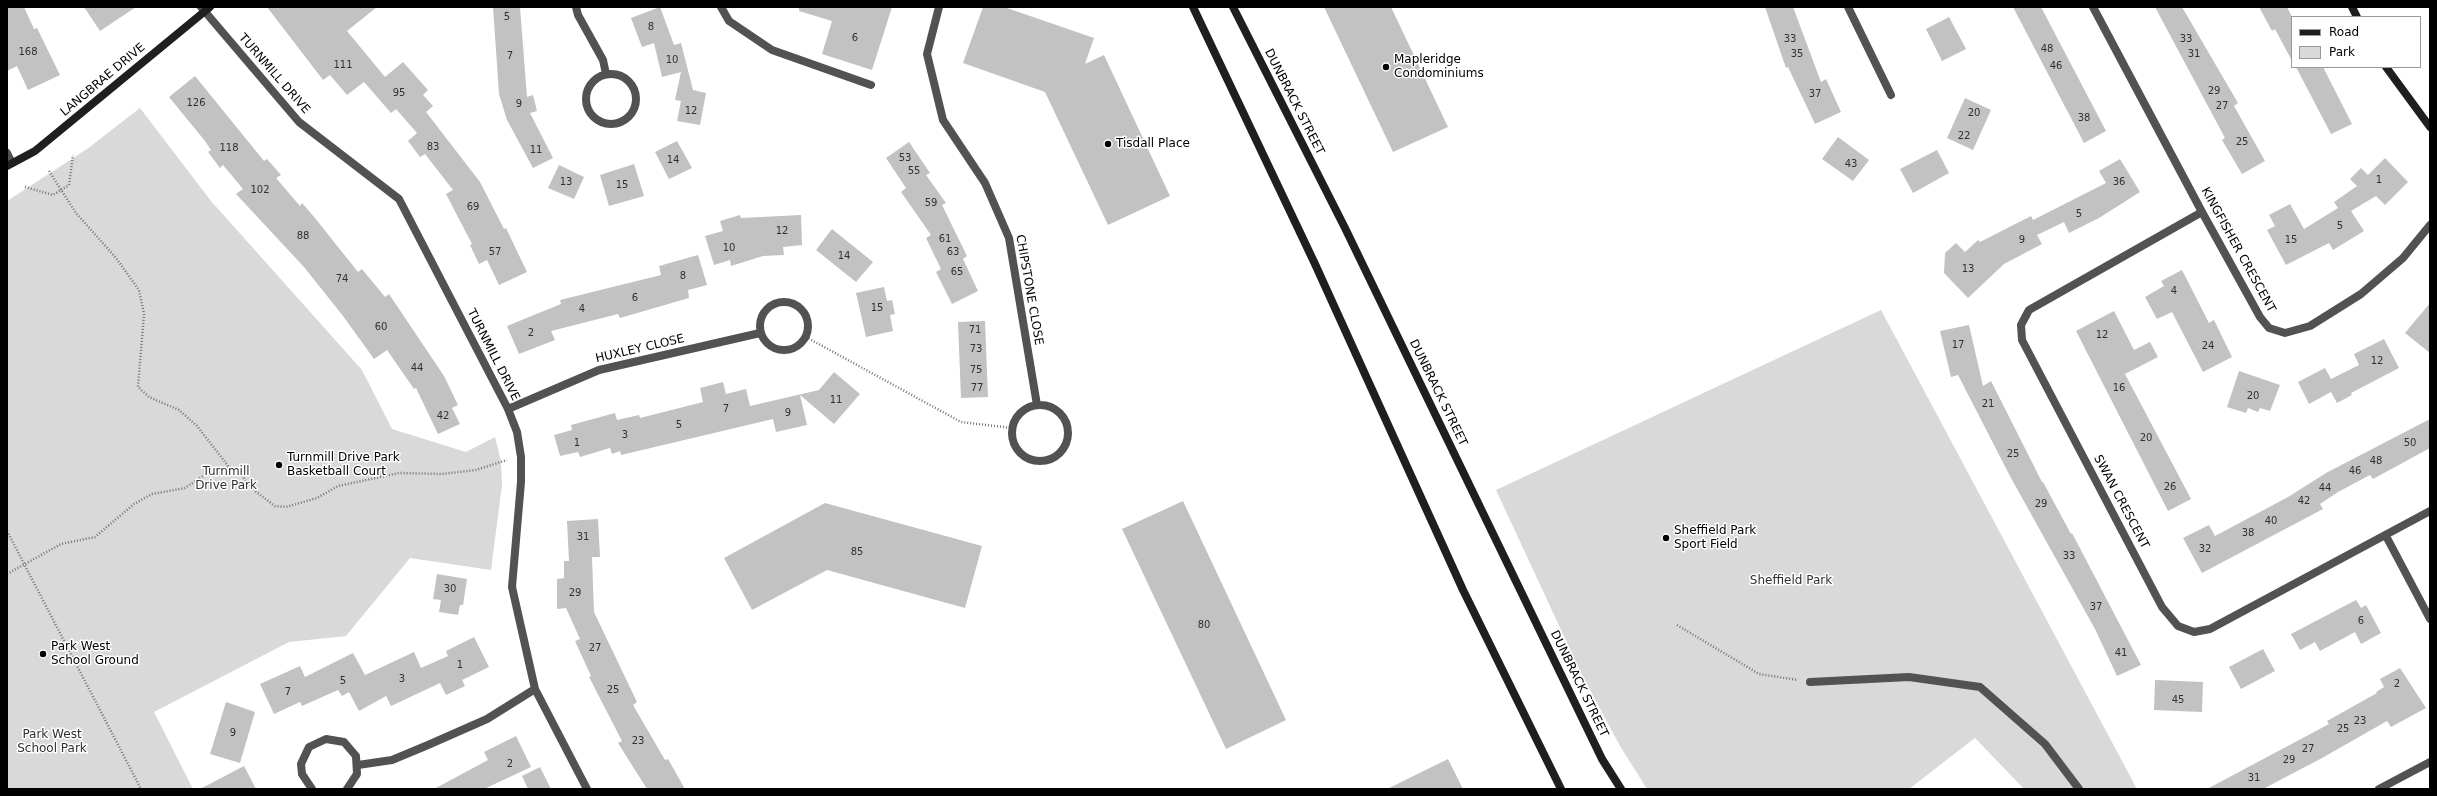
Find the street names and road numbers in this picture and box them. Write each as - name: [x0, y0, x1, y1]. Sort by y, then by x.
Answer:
- street label: TURNMILL DRIVE: [235, 31, 313, 117]
- street label: LANGBRAE DRIVE: [58, 40, 148, 120]
- street label: DUNBRACK STREET: [1261, 47, 1327, 157]
- street label: KINGFISHER CRESCENT: [2198, 185, 2278, 315]
- street label: CHIPSTONE CLOSE: [1012, 233, 1046, 347]
- street label: TURNMILL DRIVE: [464, 307, 522, 403]
- street label: HUXLEY CLOSE: [594, 332, 686, 366]
- street label: DUNBRACK STREET: [1406, 337, 1470, 449]
- street label: SWAN CRESCENT: [2090, 453, 2152, 551]
- street label: DUNBRACK STREET: [1547, 628, 1611, 740]

